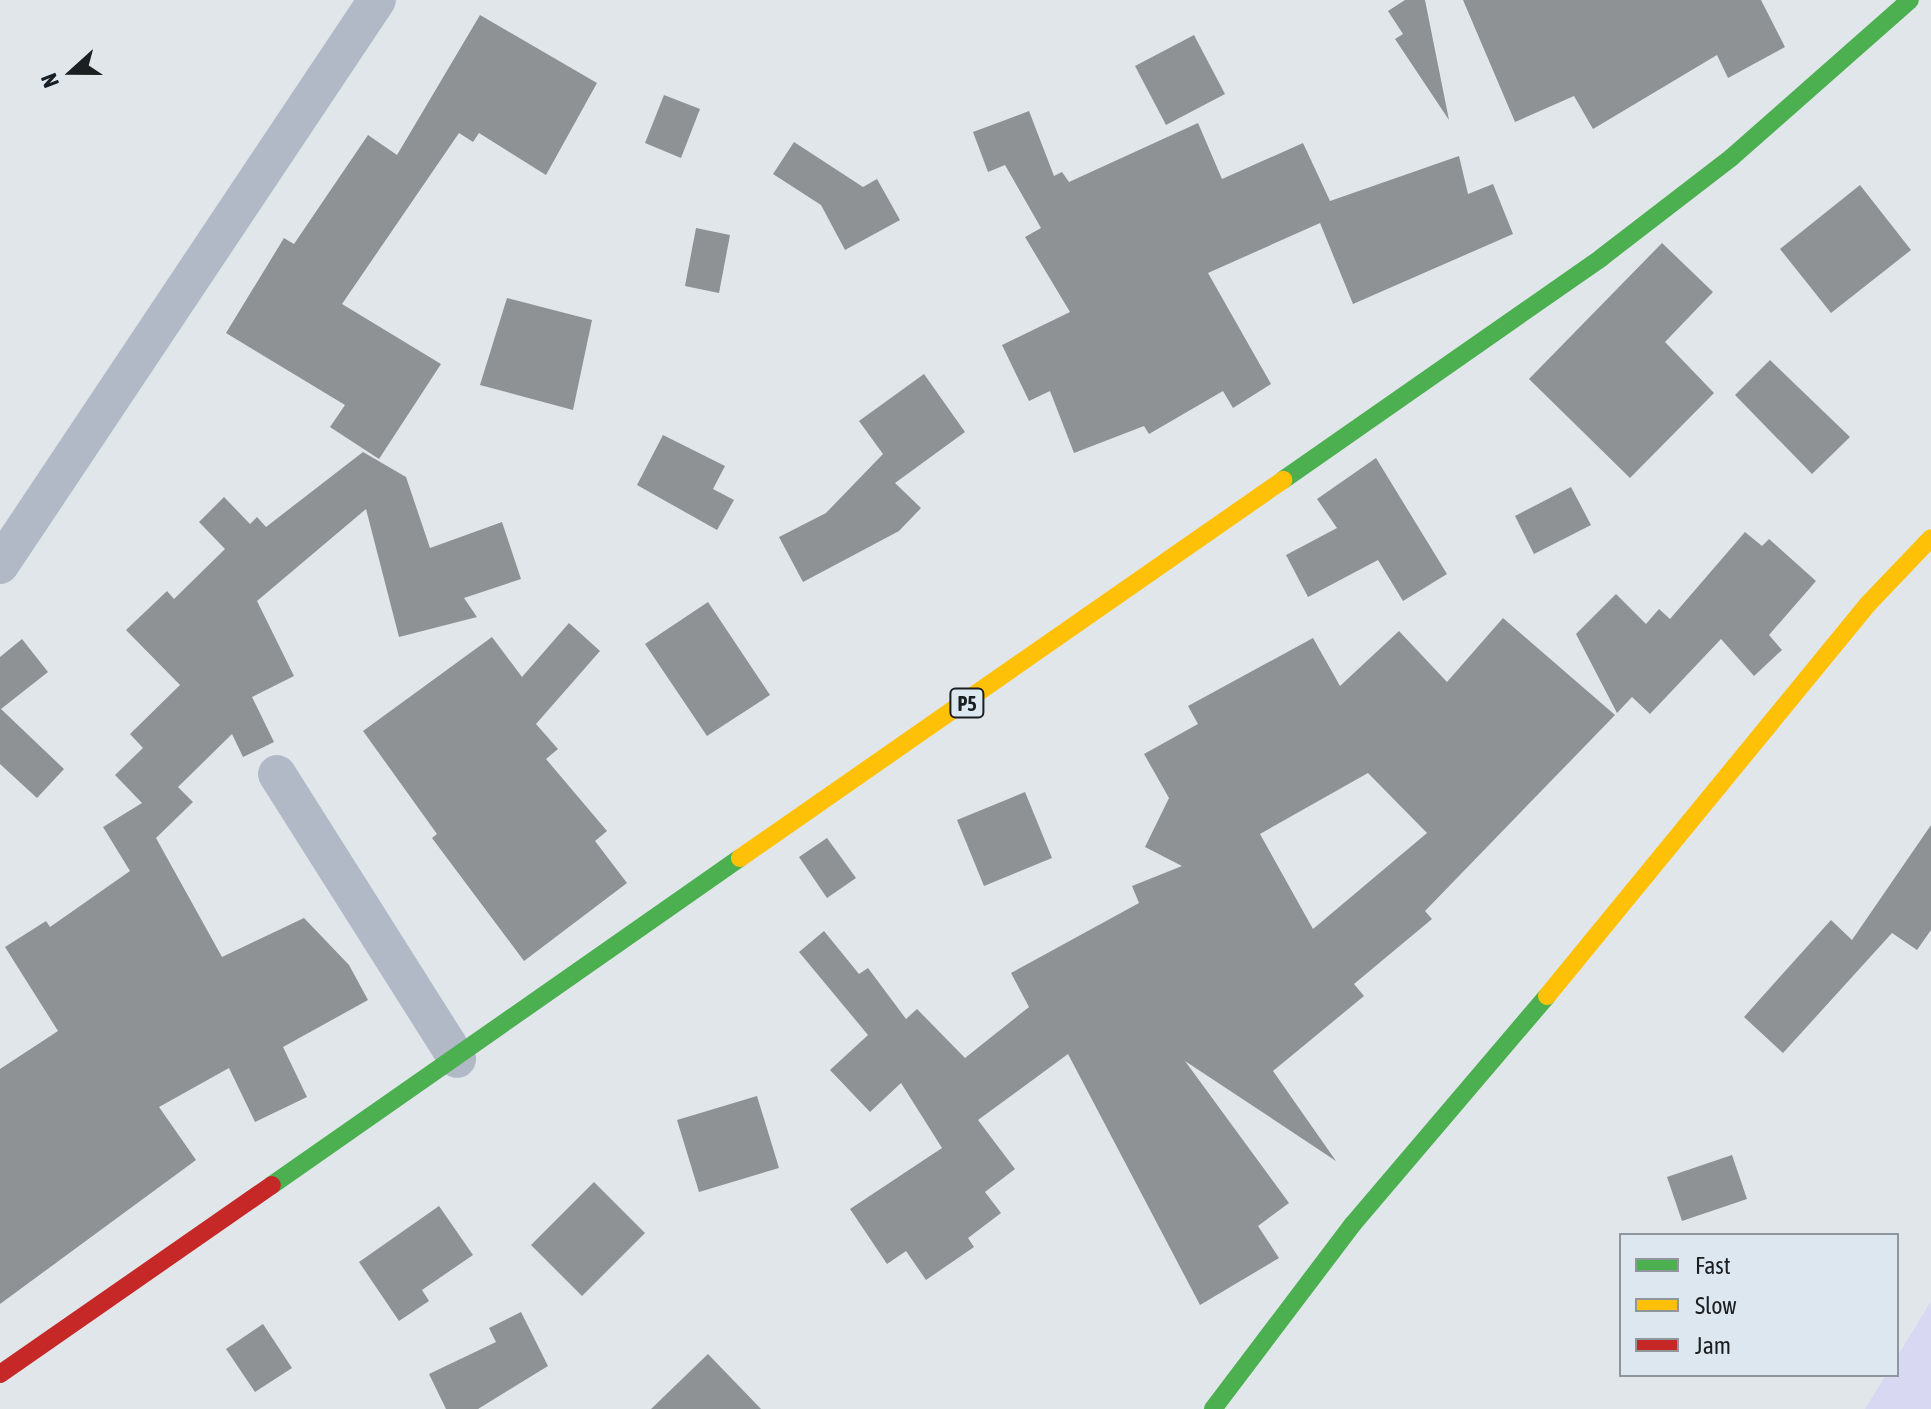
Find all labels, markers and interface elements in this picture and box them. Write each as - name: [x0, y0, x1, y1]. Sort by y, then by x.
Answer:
- north arrow: [32, 32, 112, 112]
- text: N: [35, 70, 64, 91]
- road number: P5: [949, 687, 985, 719]
- legend: [1619, 1233, 1899, 1377]
- text: Fast: [1695, 1252, 1731, 1279]
- text: Slow: [1695, 1292, 1737, 1319]
- text: Jam: [1695, 1332, 1731, 1359]

